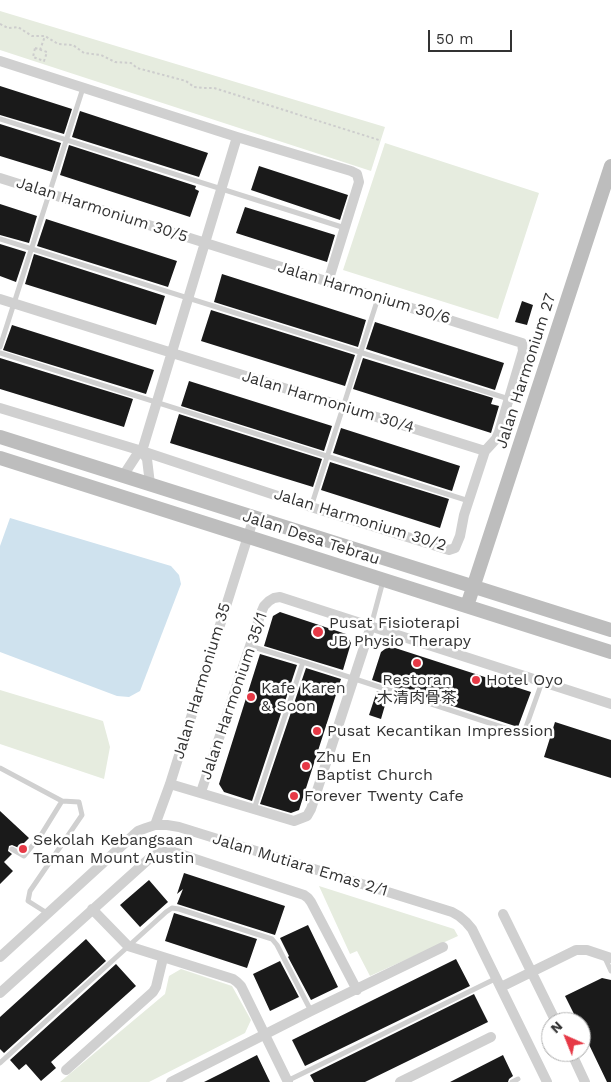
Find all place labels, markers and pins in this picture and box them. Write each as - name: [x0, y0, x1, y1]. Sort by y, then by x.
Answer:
- place label: Pusat Fisioterapi JB Physio Therapy: [329, 613, 471, 651]
- marker: Pusat Fisioterapi JB Physio Therapy: [311, 625, 325, 639]
- marker: Restoran 木清肉骨茶: [411, 657, 423, 669]
- place label: Restoran 木清肉骨茶: [377, 670, 457, 708]
- place label: Hotel Oyo: [486, 670, 563, 690]
- marker: Hotel Oyo: [470, 674, 482, 686]
- place label: Kafe Karen & Soon: [261, 678, 346, 716]
- marker: Kafe Karen & Soon: [245, 691, 257, 703]
- place label: Pusat Kecantikan Impression: [327, 721, 553, 741]
- marker: Pusat Kecantikan Impression: [311, 725, 323, 737]
- place label: Zhu En Baptist Church: [316, 747, 433, 785]
- marker: Zhu En Baptist Church: [300, 760, 312, 772]
- place label: Forever Twenty Cafe: [304, 786, 464, 806]
- marker: Forever Twenty Cafe: [288, 790, 300, 802]
- place label: Sekolah Kebangsaan Taman Mount Austin: [33, 830, 194, 868]
- marker: Sekolah Kebangsaan Taman Mount Austin: [17, 843, 29, 855]

